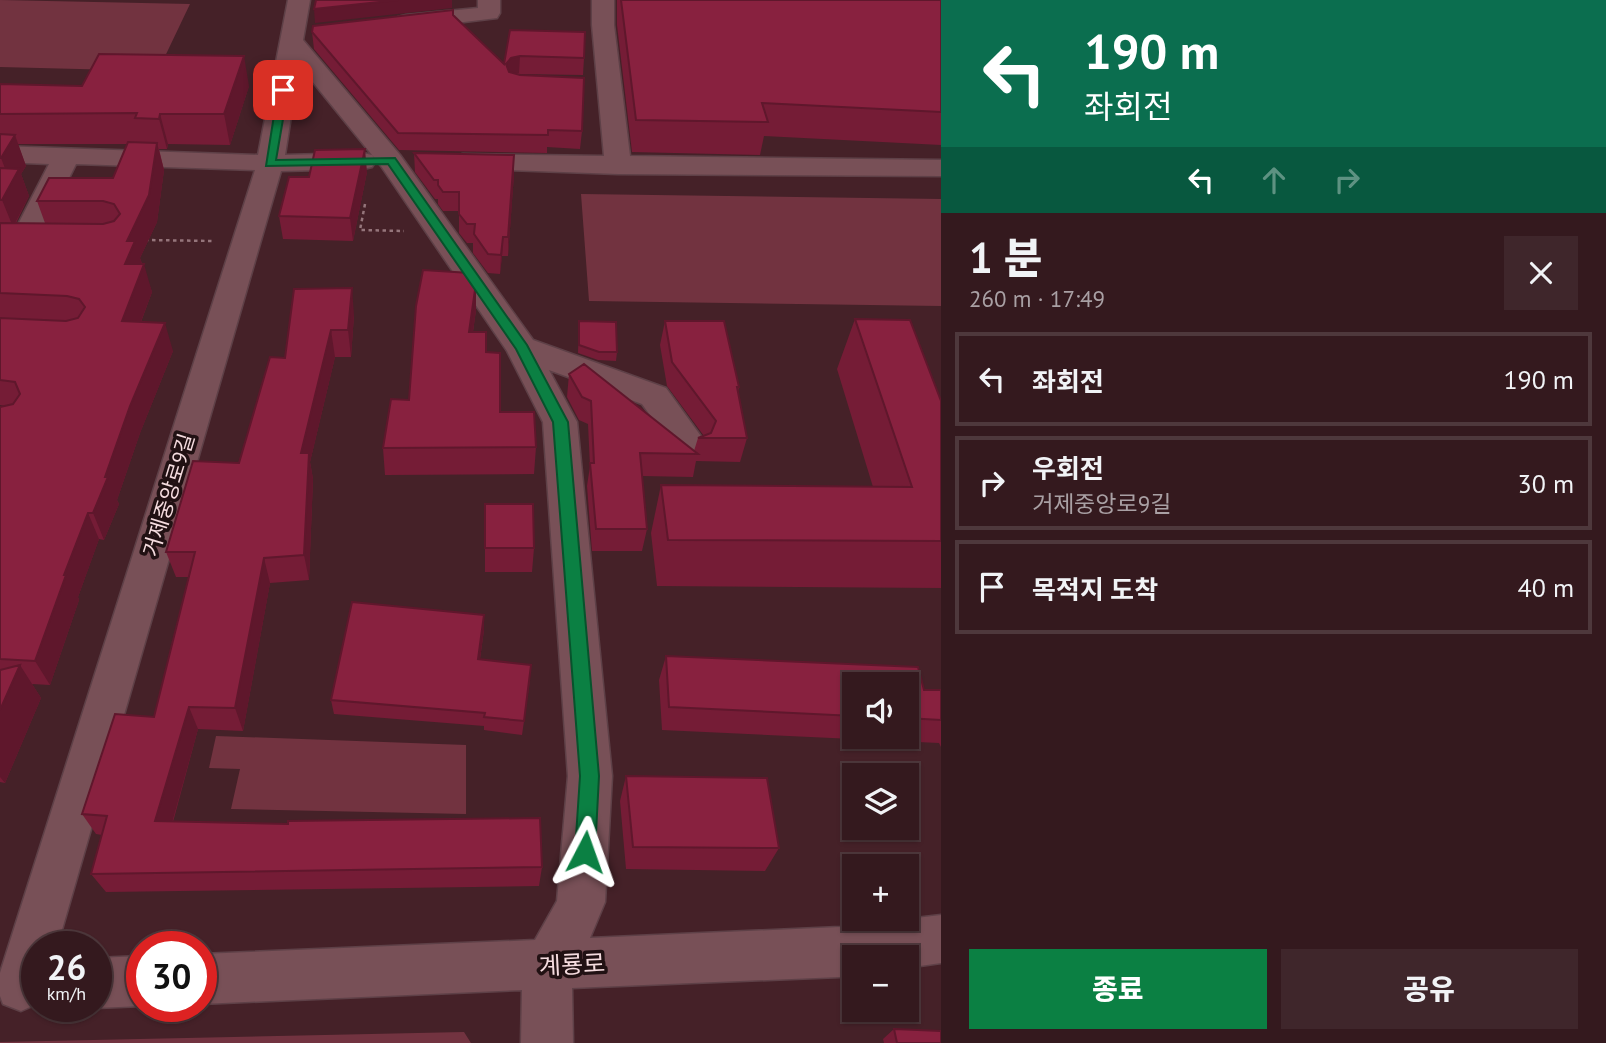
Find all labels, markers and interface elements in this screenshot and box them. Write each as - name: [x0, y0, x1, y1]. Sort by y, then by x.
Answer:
- text: 190 m: [1084, 19, 1219, 83]
- icon: left: [969, 28, 1060, 119]
- pin: [253, 60, 313, 120]
- icon: arrive: [264, 71, 302, 109]
- text: 좌회전: [1084, 85, 1172, 127]
- icon: left: [1182, 161, 1220, 199]
- icon: ahead: [1255, 161, 1293, 199]
- icon: right: [1328, 161, 1366, 199]
- text: 1 분: [969, 230, 1042, 285]
- button: close: [1504, 236, 1578, 310]
- text: 260 m · 17:49: [969, 284, 1105, 313]
- icon: left: [973, 360, 1011, 398]
- text: 190 m: [1503, 363, 1574, 396]
- text: 좌회전: [1032, 365, 1104, 398]
- street label: 거제중앙로9길: [137, 430, 200, 560]
- text: 우회전: [1032, 452, 1104, 485]
- icon: right: [973, 464, 1011, 502]
- text: 30 m: [1518, 467, 1574, 500]
- text: 거제중앙로9길: [1032, 489, 1172, 518]
- icon: arrive: [973, 568, 1011, 606]
- text: 40 m: [1518, 571, 1574, 604]
- text: 목적지 도착: [1032, 573, 1158, 606]
- map controls: [842, 672, 919, 1022]
- button: sound: [842, 672, 919, 749]
- button: layers: [842, 763, 919, 840]
- position arrow: [548, 815, 622, 889]
- button: +: [842, 854, 919, 931]
- speed limit sign: 30: [126, 931, 217, 1022]
- text: 26: [47, 944, 86, 990]
- button: −: [842, 945, 919, 1022]
- street label: 계룡로: [538, 947, 606, 982]
- button: 종료: [969, 949, 1267, 1029]
- button: 공유: [1281, 949, 1578, 1029]
- text: km/h: [47, 982, 86, 1005]

